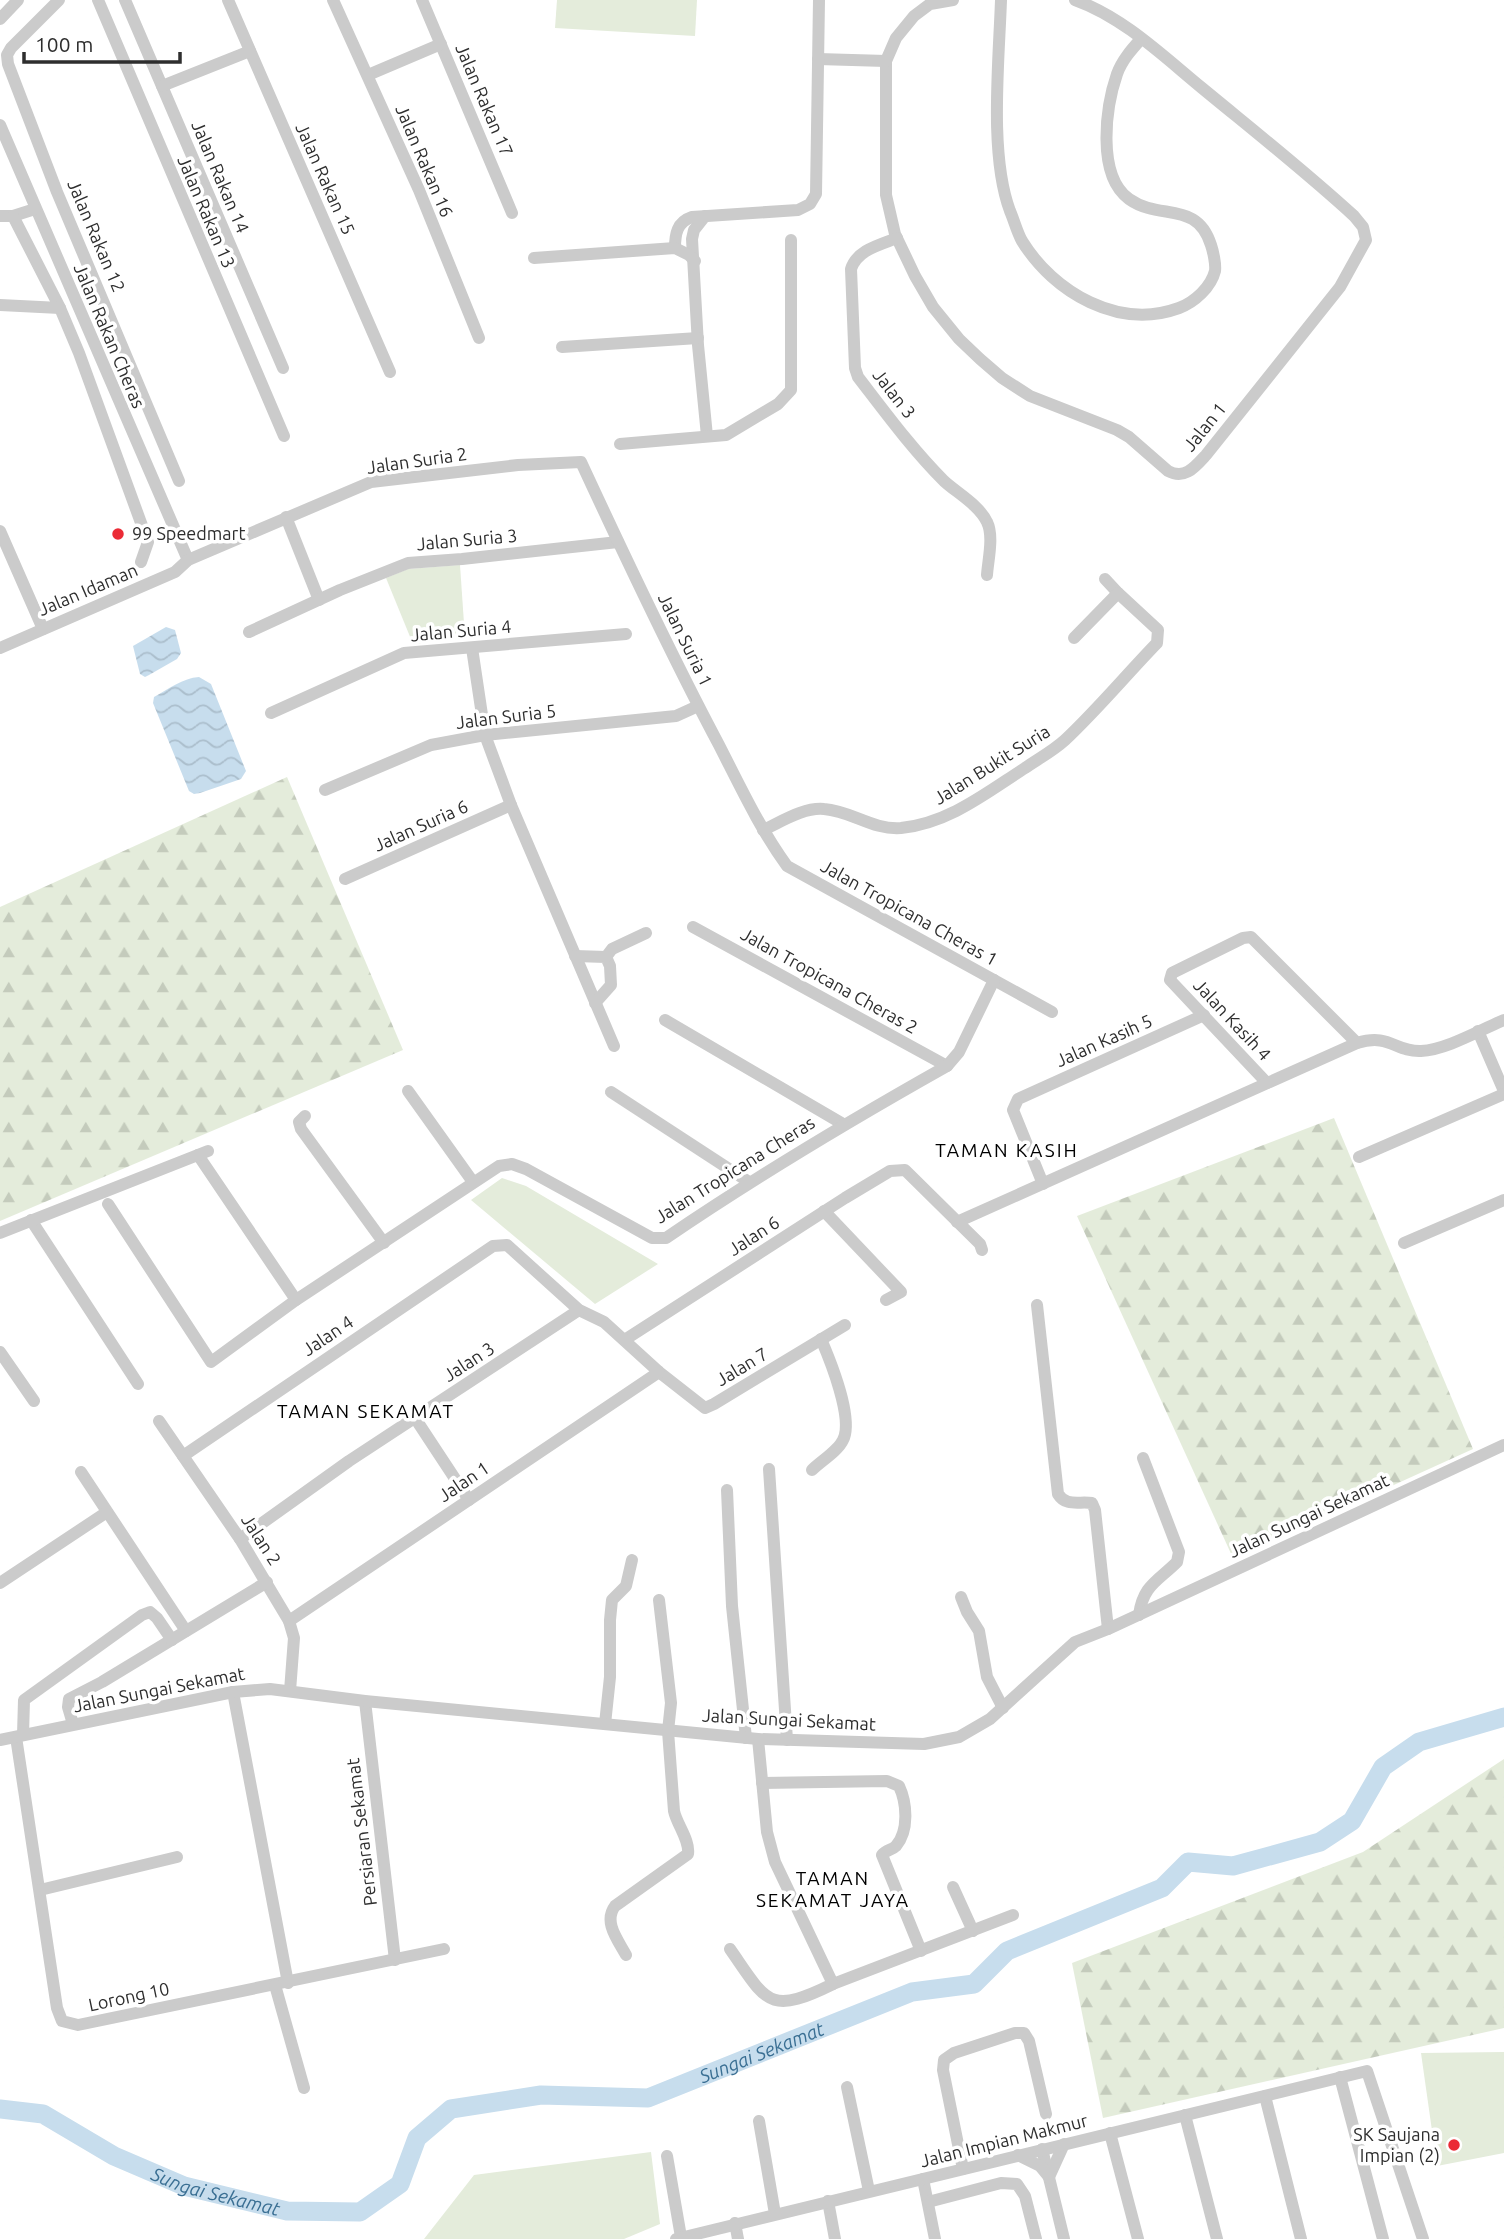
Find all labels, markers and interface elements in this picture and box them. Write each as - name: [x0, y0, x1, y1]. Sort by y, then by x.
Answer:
- scale bar: [24, 21, 180, 65]
- text: 100 m: [35, 32, 93, 56]
- street label: Jalan Rakan 17: [452, 40, 518, 159]
- street label: Jalan Rakan 16: [392, 101, 458, 220]
- street label: Jalan Rakan 14: [188, 117, 254, 236]
- street label: Jalan Rakan 15: [292, 120, 359, 237]
- street label: Jalan Rakan 13: [174, 152, 240, 271]
- street label: Jalan Rakan 12: [64, 176, 130, 295]
- street label: Jalan Rakan Cheras: [70, 260, 149, 411]
- street label: Jalan 3: [869, 365, 920, 422]
- street label: Jalan 1: [1179, 398, 1230, 455]
- street label: Jalan Suria 2: [365, 443, 468, 477]
- place label: 99 Speedmart: [132, 523, 245, 543]
- street label: Jalan Suria 3: [416, 525, 518, 553]
- marker: 99 Speedmart: [110, 526, 126, 542]
- street label: Jalan Idaman: [35, 559, 140, 619]
- street label: Jalan Suria 1: [655, 590, 717, 689]
- street label: Jalan Suria 4: [410, 616, 512, 644]
- street label: Jalan Suria 5: [455, 700, 557, 732]
- street label: Jalan Bukit Suria: [930, 720, 1053, 808]
- street label: Jalan Suria 6: [370, 795, 471, 855]
- street label: Jalan Tropicana Cheras 1: [818, 855, 1001, 969]
- street label: Jalan Tropicana Cheras 2: [738, 923, 921, 1037]
- street label: Jalan Kasih 4: [1190, 975, 1275, 1064]
- street label: Jalan Kasih 5: [1052, 1010, 1155, 1070]
- street label: Jalan Tropicana Cheras: [651, 1112, 818, 1227]
- district label: TAMAN KASIH: [935, 1139, 1079, 1161]
- street label: Jalan 6: [724, 1211, 783, 1259]
- street label: Jalan 4: [298, 1311, 357, 1359]
- street label: Jalan 3: [439, 1337, 498, 1385]
- street label: Jalan 7: [712, 1343, 771, 1389]
- district label: TAMAN SEKAMAT: [277, 1400, 455, 1422]
- street label: Jalan 1: [434, 1457, 493, 1505]
- street label: Jalan Sungai Sekamat: [1225, 1469, 1392, 1561]
- street label: Jalan 2: [238, 1510, 286, 1569]
- street label: Jalan Sungai Sekamat: [71, 1663, 246, 1715]
- street label: Jalan Sungai Sekamat: [702, 1704, 877, 1734]
- street label: Persiaran Sekamat: [342, 1757, 380, 1907]
- district label: TAMAN SEKAMAT JAYA: [756, 1867, 910, 1911]
- street label: Lorong 10: [87, 1978, 171, 2014]
- water label: Sungai Sekamat: [695, 2017, 828, 2088]
- street label: Jalan Impian Makmur: [918, 2109, 1090, 2171]
- place label: SK Saujana Impian (2): [1353, 2124, 1440, 2166]
- marker: SK Saujana Impian (2): [1446, 2137, 1462, 2153]
- water label: Sungai Sekamat: [147, 2162, 283, 2220]

